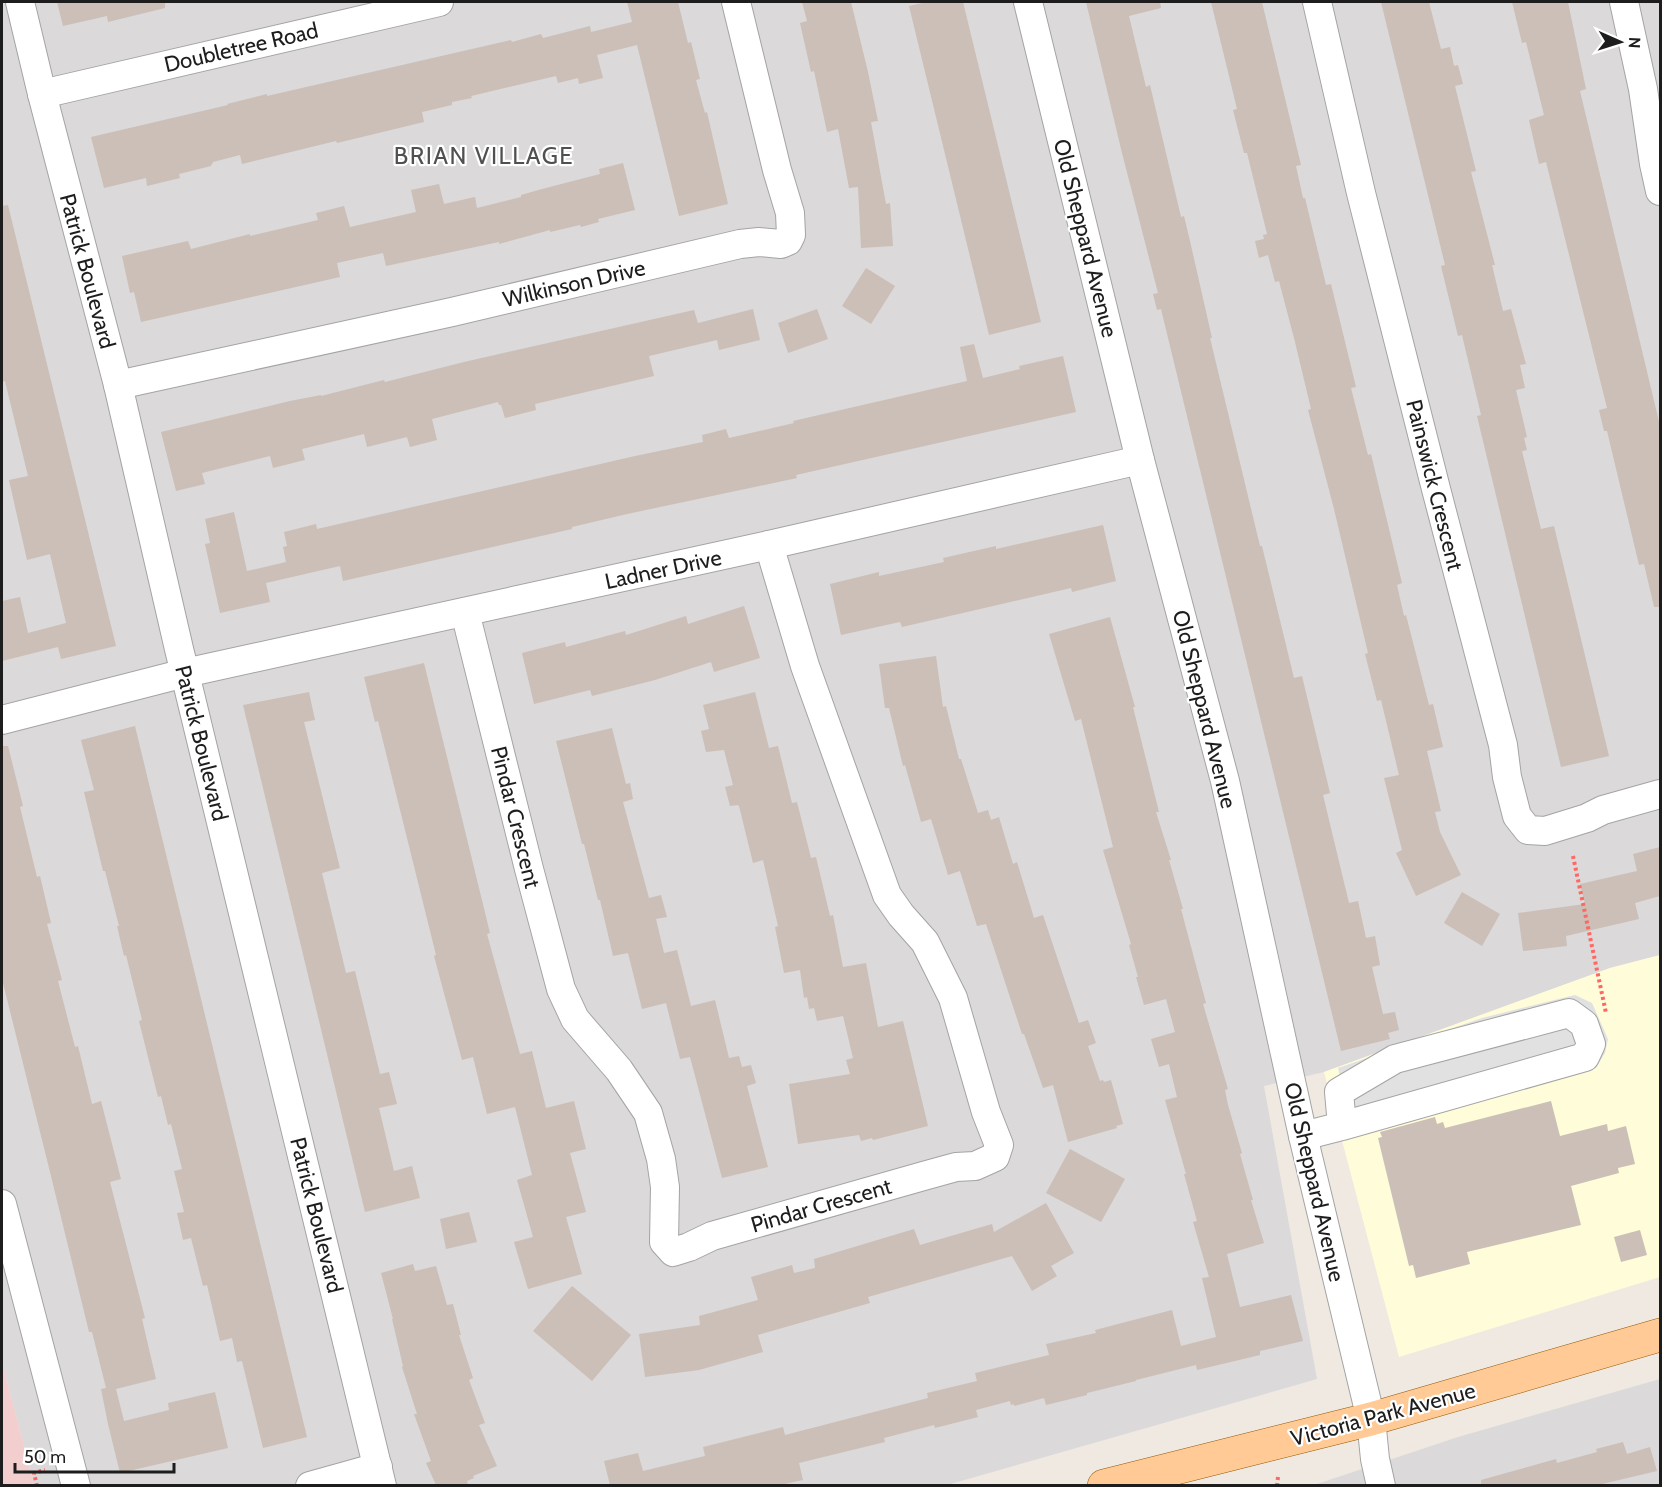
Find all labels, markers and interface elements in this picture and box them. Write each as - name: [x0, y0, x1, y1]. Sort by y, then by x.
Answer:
- north arrow: [1590, 12, 1650, 72]
- street label: Doubletree Road: [161, 17, 321, 78]
- text: N: [1625, 37, 1644, 49]
- street label: Old Sheppard Avenue: [1048, 136, 1123, 340]
- district label: BRIAN VILLAGE: [394, 141, 574, 170]
- street label: Patrick Boulevard: [54, 191, 121, 352]
- street label: Wilkinson Drive: [500, 254, 648, 313]
- street label: Painswick Crescent: [1400, 397, 1469, 574]
- street label: Ladner Drive: [602, 544, 724, 595]
- street label: Old Sheppard Avenue: [1167, 607, 1242, 811]
- street label: Patrick Boulevard: [169, 662, 234, 824]
- street label: Pindar Crescent: [485, 743, 546, 891]
- street label: Old Sheppard Avenue: [1278, 1080, 1351, 1284]
- street label: Patrick Boulevard: [284, 1134, 349, 1296]
- street label: Pindar Crescent: [748, 1172, 895, 1238]
- street label: Victoria Park Avenue: [1288, 1377, 1478, 1452]
- scale bar: [15, 1436, 174, 1474]
- text: 50 m: [24, 1446, 66, 1468]

